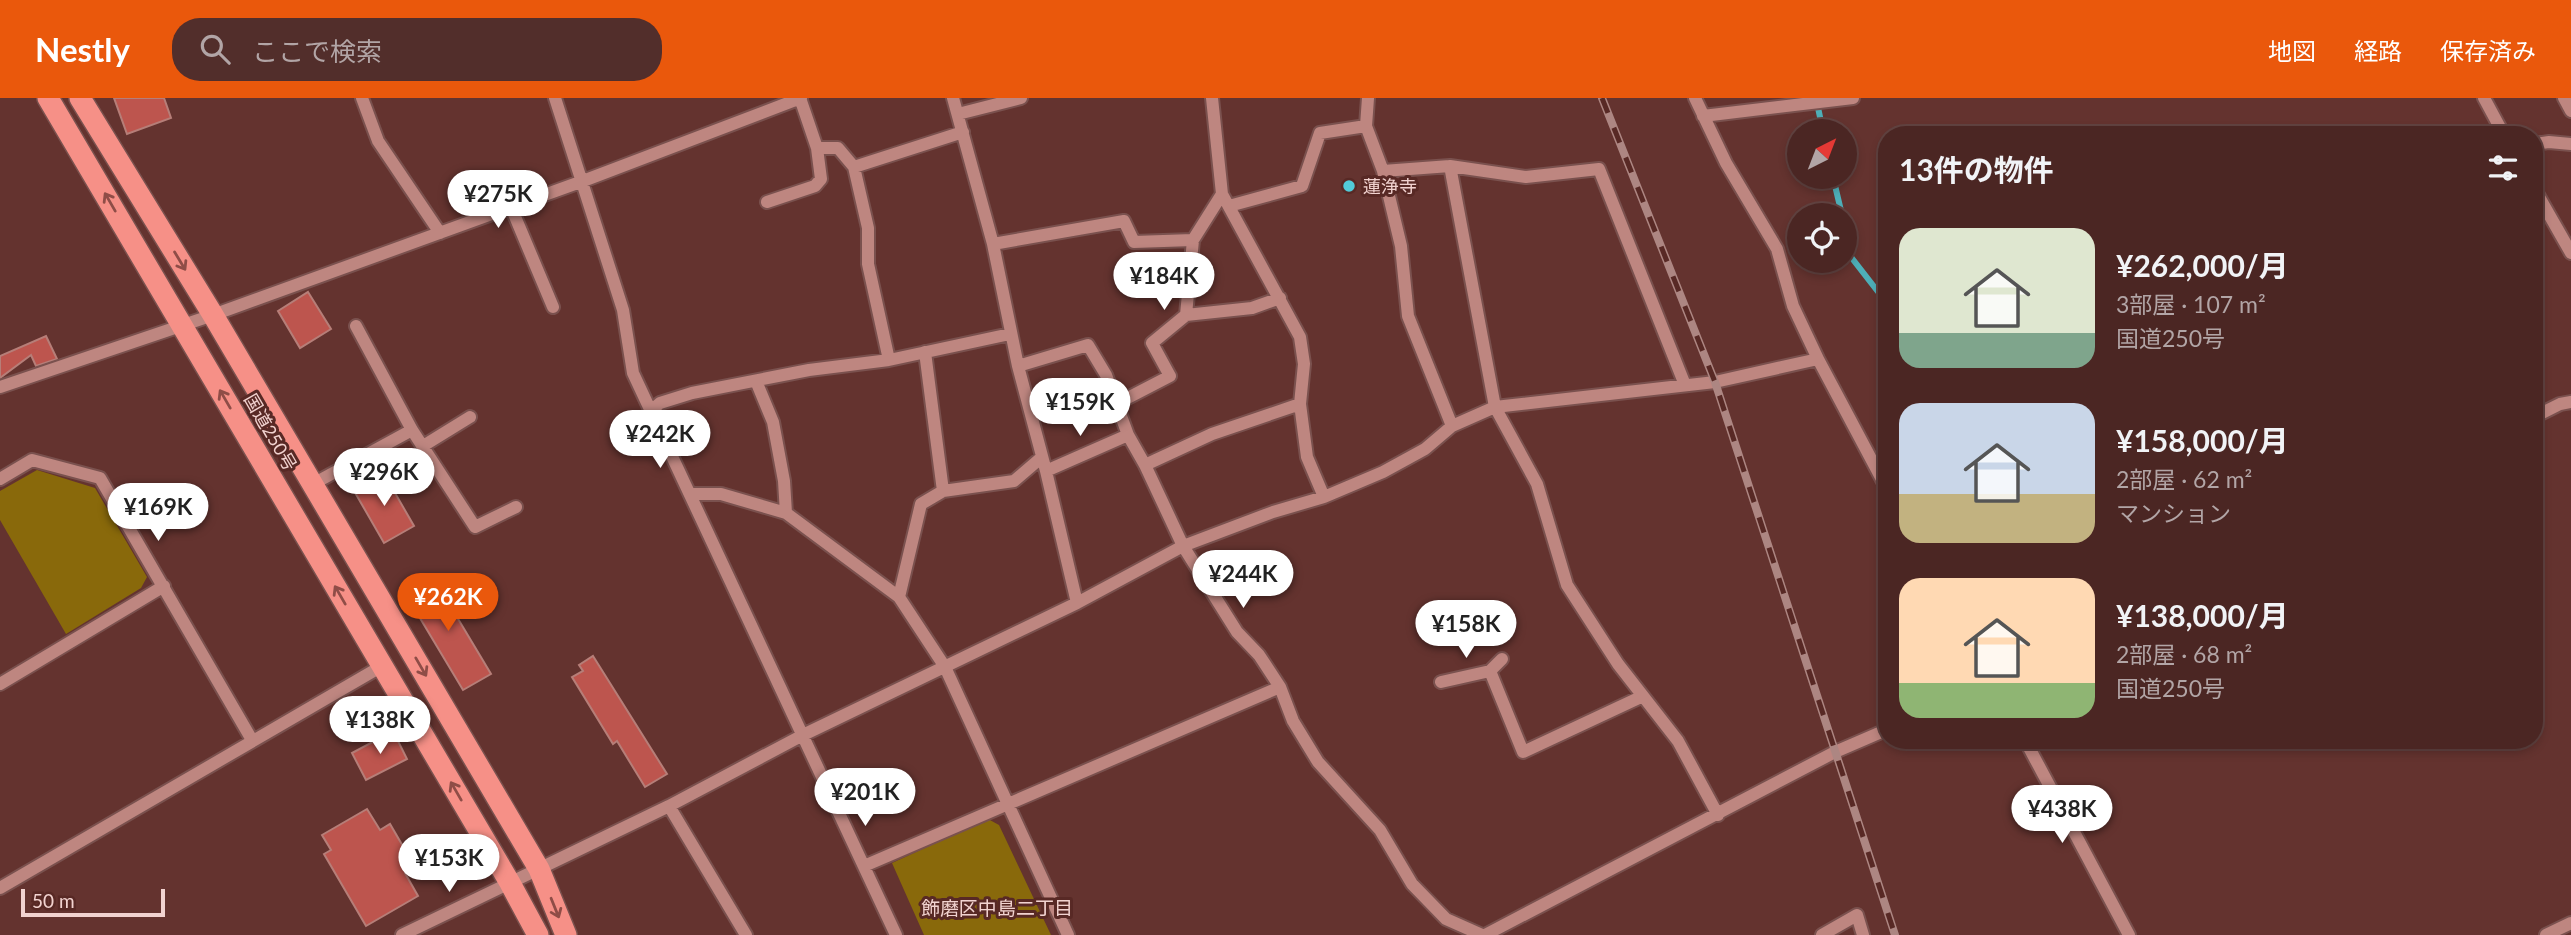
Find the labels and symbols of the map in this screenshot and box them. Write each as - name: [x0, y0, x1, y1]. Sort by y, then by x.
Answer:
- north arrow: [1787, 119, 1857, 189]
- pin: ¥275K: [449, 170, 547, 230]
- place label: 蓮浄寺: [1363, 175, 1417, 197]
- marker: 蓮浄寺: [1341, 178, 1357, 194]
- one-way arrow: [102, 193, 116, 213]
- one-way arrow: [173, 250, 187, 270]
- pin: ¥184K: [1115, 252, 1213, 312]
- pin: ¥159K: [1031, 378, 1129, 438]
- one-way arrow: [218, 389, 232, 409]
- street label: 国道250号: [240, 390, 302, 474]
- pin: ¥242K: [611, 410, 709, 470]
- pin: ¥296K: [335, 448, 433, 508]
- pin: ¥169K: [109, 484, 207, 543]
- pin: ¥244K: [1194, 550, 1292, 610]
- pin: ¥262K: [399, 574, 497, 633]
- one-way arrow: [333, 585, 347, 605]
- pin: ¥158K: [1417, 601, 1515, 660]
- one-way arrow: [415, 656, 428, 677]
- pin: ¥138K: [331, 696, 429, 756]
- pin: ¥201K: [816, 768, 914, 828]
- one-way arrow: [448, 781, 462, 801]
- pin: ¥438K: [2013, 786, 2111, 845]
- pin: ¥153K: [400, 834, 498, 894]
- scale bar: [21, 886, 164, 918]
- district label: 飾磨区中島二丁目: [921, 896, 1073, 919]
- one-way arrow: [549, 897, 562, 919]

